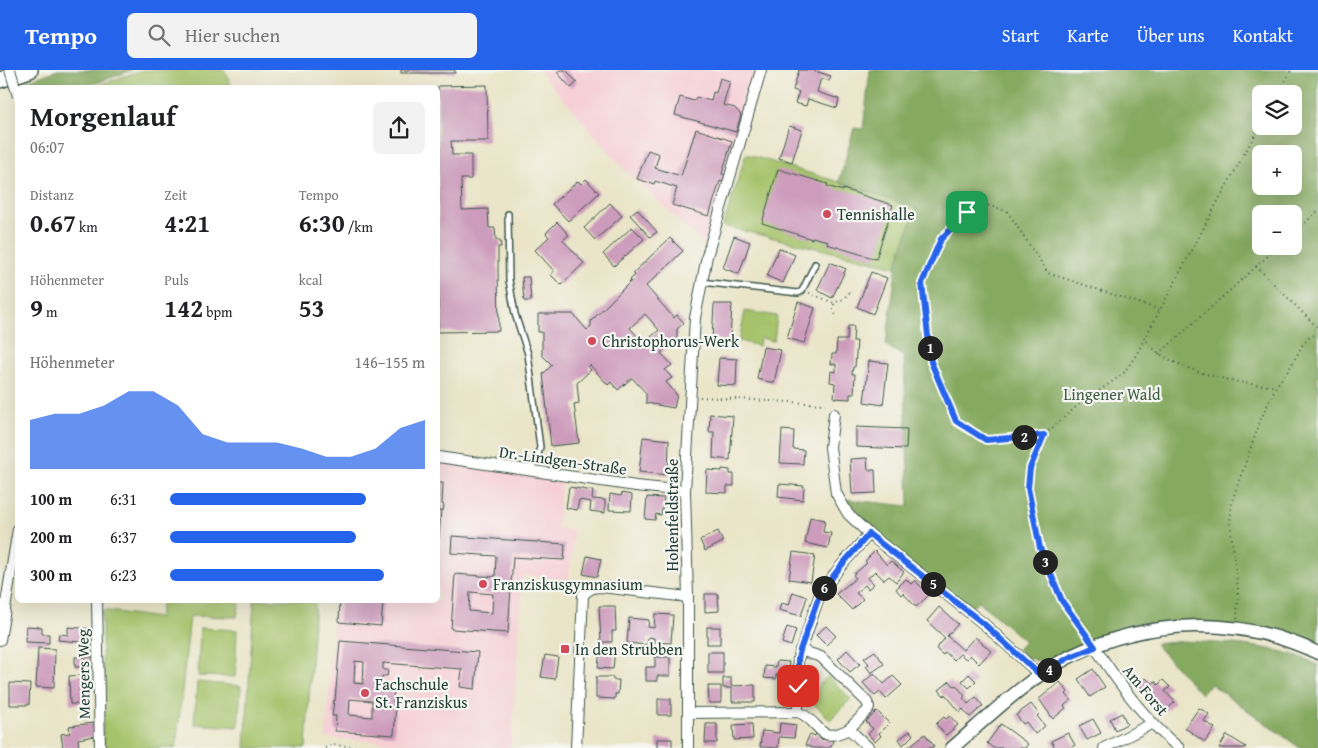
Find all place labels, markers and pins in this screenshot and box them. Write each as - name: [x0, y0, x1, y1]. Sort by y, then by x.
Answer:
- pin: [946, 191, 988, 233]
- place label: Tennishalle: [837, 202, 915, 226]
- marker: Tennishalle: [821, 208, 833, 220]
- place label: Christophorus-Werk: [602, 329, 740, 353]
- marker: Christophorus-Werk: [586, 335, 598, 347]
- pin: 1: [918, 336, 942, 360]
- pin: 2: [1012, 424, 1036, 450]
- pin: 3: [1032, 550, 1058, 574]
- place label: Franziskusgymnasium: [493, 572, 643, 596]
- pin: 5: [920, 572, 946, 596]
- pin: 6: [812, 576, 836, 600]
- marker: Franziskusgymnasium: [477, 578, 489, 590]
- place label: In den Strubben: [575, 637, 683, 661]
- marker: In den Strubben: [559, 643, 571, 655]
- pin: 4: [1036, 658, 1062, 682]
- pin: [777, 665, 819, 707]
- place label: Fachschule St. Franziskus: [375, 672, 468, 714]
- marker: Fachschule St. Franziskus: [359, 687, 371, 699]

